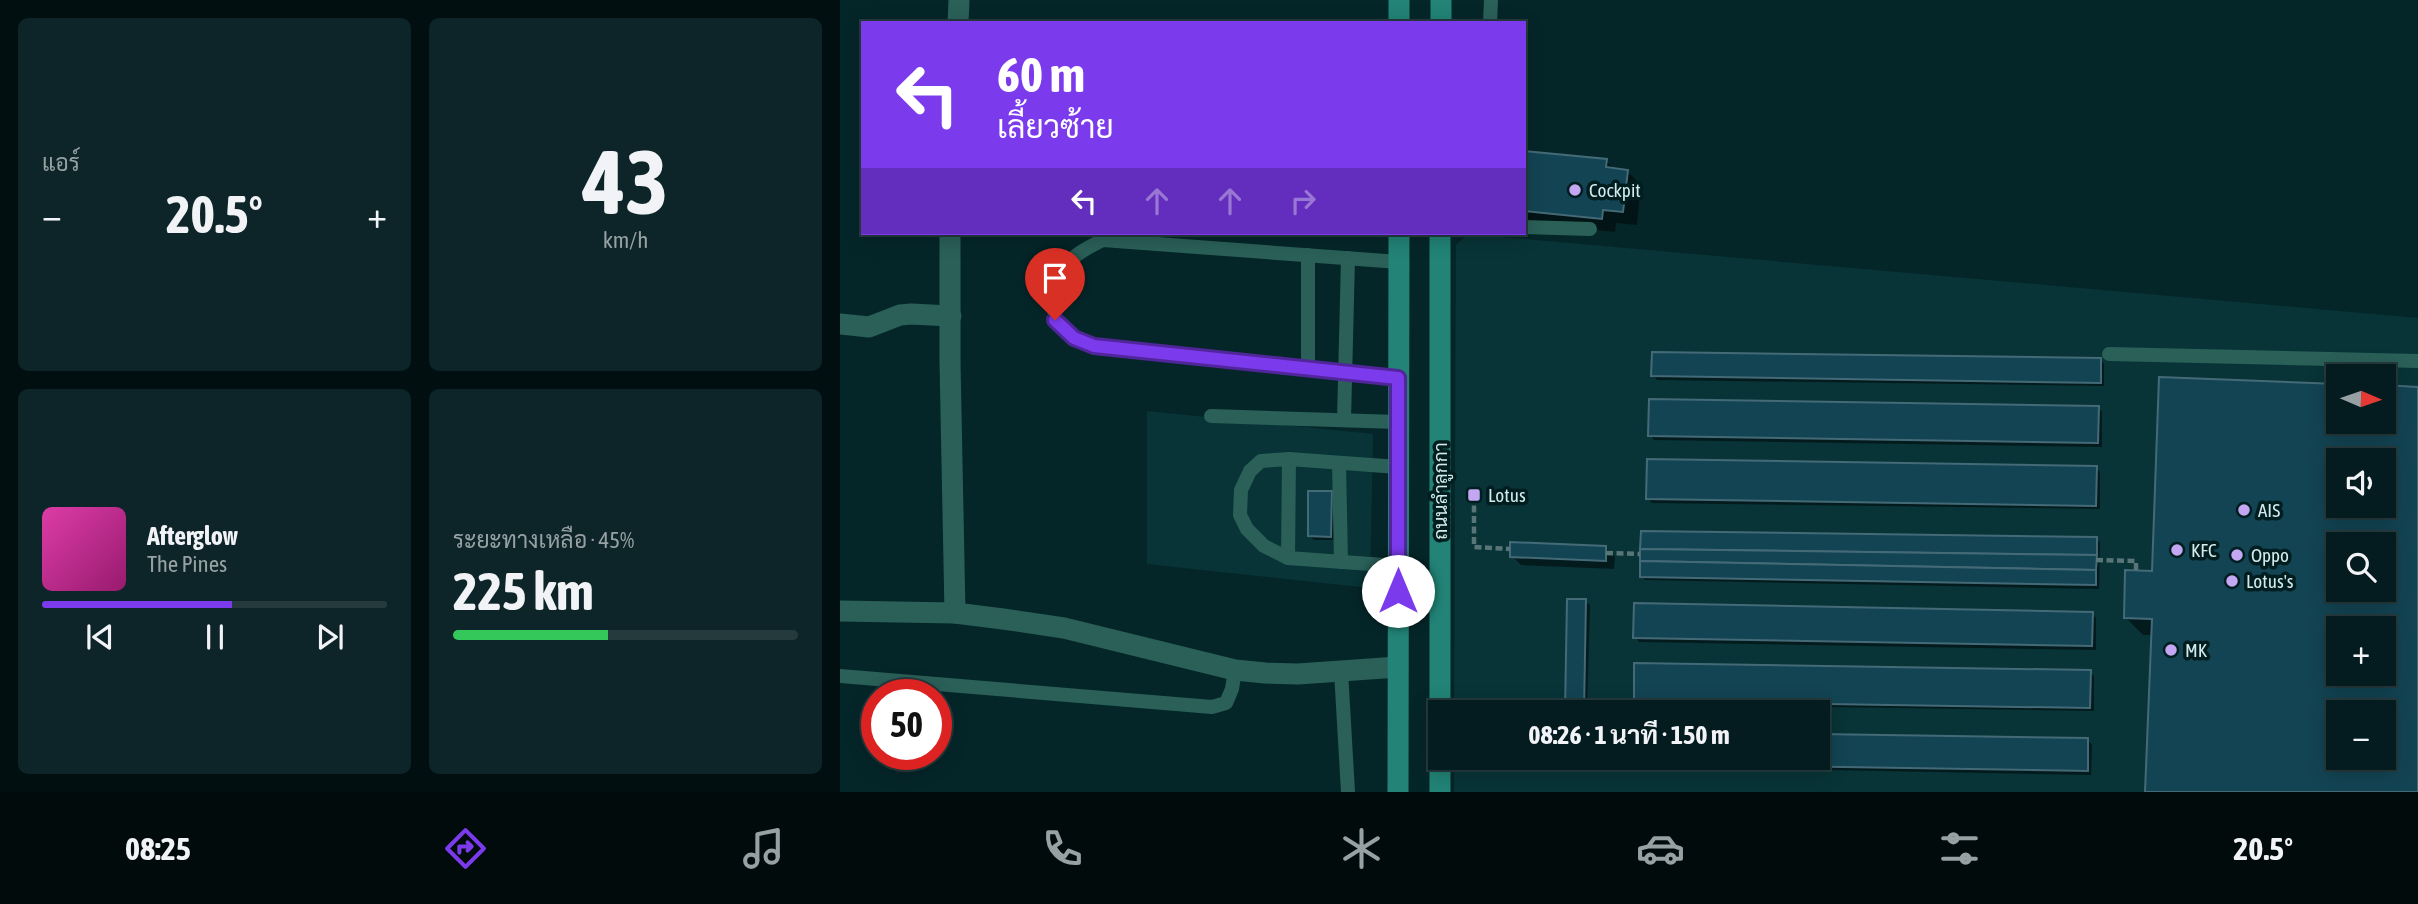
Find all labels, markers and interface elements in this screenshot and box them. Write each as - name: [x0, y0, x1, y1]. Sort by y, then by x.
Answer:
- text: 60 m: [997, 46, 1085, 102]
- icon: left: [882, 49, 973, 140]
- text: เลี้ยวซ้าย: [997, 108, 1114, 145]
- text: 43: [583, 129, 668, 233]
- text: แอร์: [42, 150, 80, 176]
- place label: Cockpit: [1589, 179, 1641, 201]
- icon: left: [1065, 182, 1103, 220]
- icon: ahead: [1138, 182, 1176, 220]
- icon: ahead: [1211, 182, 1249, 220]
- icon: right: [1284, 182, 1322, 220]
- marker: Cockpit: [1567, 182, 1583, 198]
- text: 20.5°: [166, 184, 263, 244]
- text: −: [42, 193, 62, 236]
- text: +: [367, 193, 387, 236]
- text: km/h: [603, 227, 648, 253]
- pin: [1025, 248, 1085, 320]
- icon: arrive: [1036, 259, 1074, 297]
- north arrow: [2326, 364, 2396, 434]
- map controls: [2326, 364, 2396, 770]
- street label: ถนนลำลูกกา: [1429, 442, 1454, 540]
- button: sound: [2326, 448, 2396, 518]
- place label: Lotus: [1488, 484, 1526, 506]
- marker: Lotus: [1466, 487, 1482, 503]
- place label: AIS: [2258, 499, 2280, 521]
- marker: AIS: [2236, 502, 2252, 518]
- text: Afterglow: [147, 521, 238, 551]
- text: ระยะทางเหลือ · 45%: [453, 527, 634, 553]
- button: search: [2326, 532, 2396, 602]
- place label: KFC: [2191, 539, 2217, 561]
- marker: KFC: [2169, 542, 2185, 558]
- place label: Oppo: [2251, 544, 2289, 566]
- marker: Oppo: [2229, 547, 2245, 563]
- text: The Pines: [147, 551, 227, 577]
- position arrow: [1361, 554, 1435, 628]
- text: 225 km: [453, 561, 594, 621]
- place label: Lotus's: [2246, 570, 2294, 592]
- marker: Lotus's: [2224, 573, 2240, 589]
- button: +: [2326, 616, 2396, 686]
- icon: previous: [81, 618, 119, 656]
- icon: pause: [196, 618, 234, 656]
- icon: next: [311, 618, 349, 656]
- place label: MK: [2185, 639, 2208, 661]
- marker: MK: [2163, 642, 2179, 658]
- speed limit sign: 50: [861, 679, 952, 770]
- button: −: [2326, 700, 2396, 770]
- text: 08:26 · 1 นาที · 150 m: [1528, 720, 1730, 750]
- icon: directions: [441, 824, 490, 873]
- icon: music: [739, 824, 788, 873]
- icon: phone: [1038, 824, 1087, 873]
- icon: climate: [1337, 824, 1386, 873]
- icon: car: [1636, 824, 1685, 873]
- icon: filters: [1935, 824, 1984, 873]
- text: 08:25: [125, 830, 191, 867]
- text: 20.5°: [2233, 830, 2293, 867]

